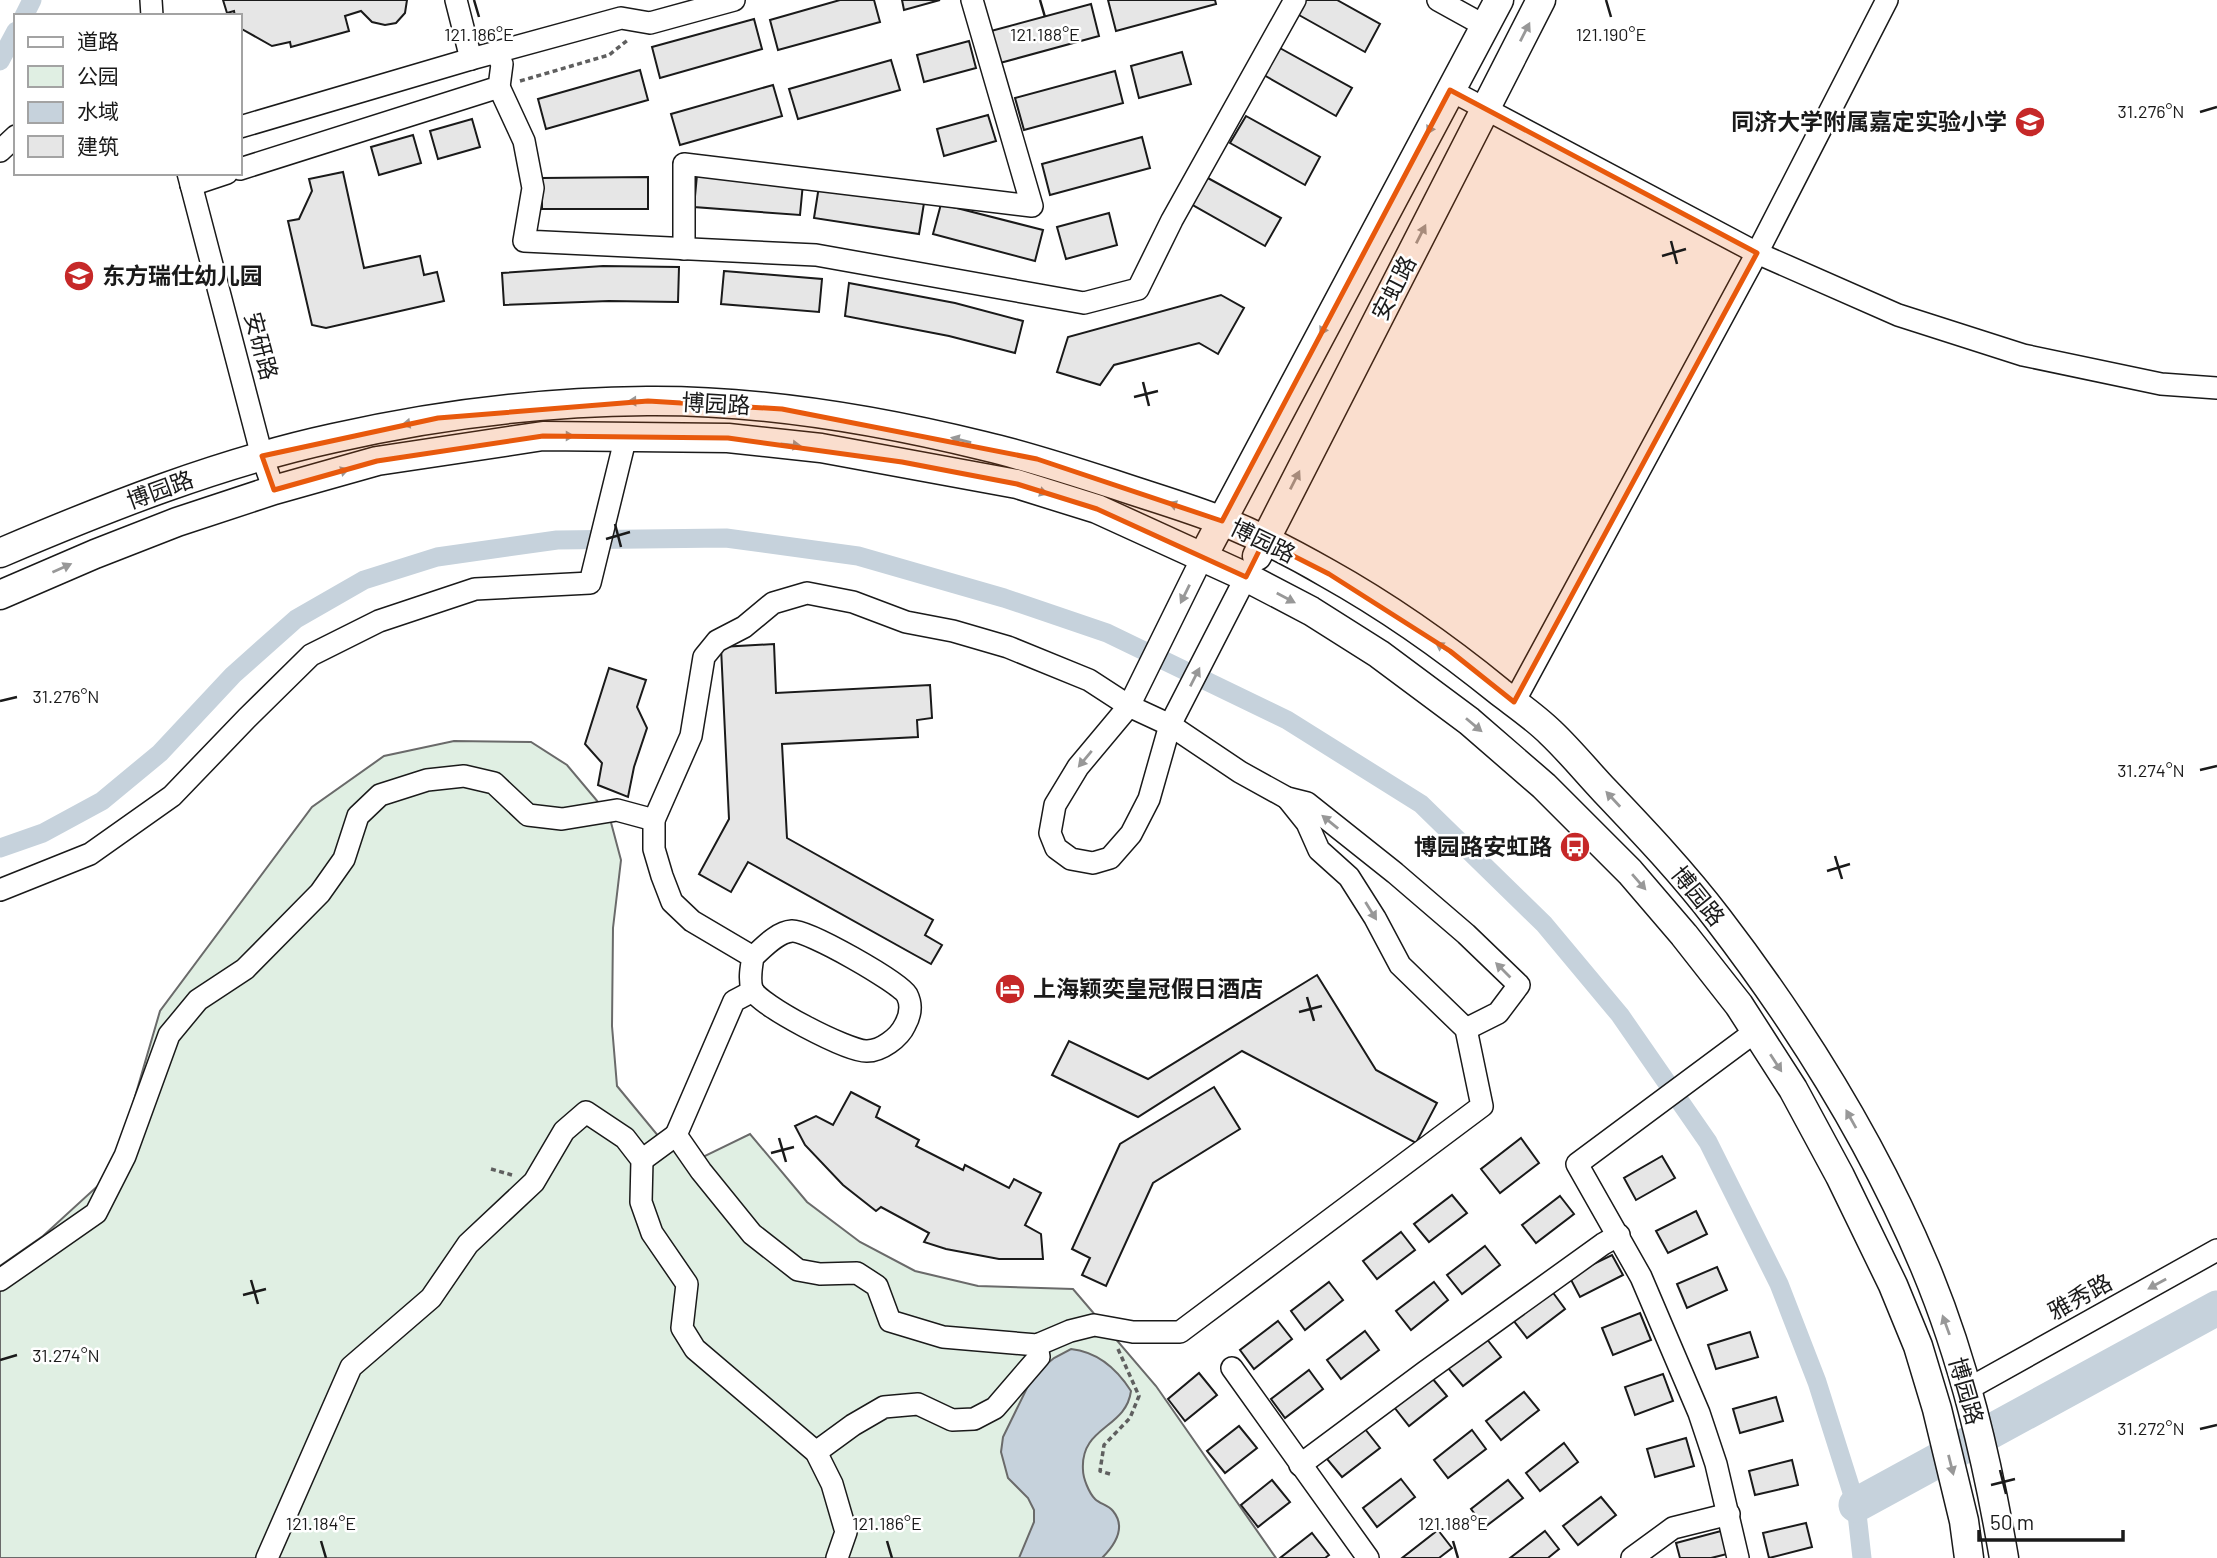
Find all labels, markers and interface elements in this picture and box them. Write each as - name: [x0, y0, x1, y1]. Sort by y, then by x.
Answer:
- legend: [14, 14, 242, 175]
- one-way arrow: [1520, 22, 1531, 42]
- text: 121.186°E: [444, 23, 514, 45]
- text: 121.188°E: [1010, 23, 1080, 45]
- text: 121.190°E: [1576, 23, 1646, 45]
- text: 道路: [77, 28, 119, 53]
- text: 公园: [77, 63, 119, 88]
- text: 水域: [77, 98, 119, 123]
- text: 31.276°N: [2118, 100, 2184, 122]
- school or university icon: 同济大学附属嘉定实验小学: [2013, 105, 2047, 139]
- place label: 同济大学附属嘉定实验小学: [1731, 107, 2007, 135]
- one-way arrow: [1426, 115, 1438, 135]
- text: 建筑: [77, 133, 119, 158]
- one-way arrow: [1416, 224, 1427, 244]
- street label: 安虹路: [1365, 250, 1421, 325]
- school or university icon: 东方瑞仕幼儿园: [62, 259, 96, 293]
- place label: 东方瑞仕幼儿园: [102, 261, 263, 289]
- street label: 安研路: [240, 309, 284, 383]
- one-way arrow: [1320, 316, 1331, 336]
- street label: 博园路: [681, 387, 751, 419]
- one-way arrow: [627, 396, 649, 407]
- one-way arrow: [401, 418, 423, 429]
- one-way arrow: [553, 430, 575, 442]
- one-way arrow: [949, 434, 971, 445]
- one-way arrow: [780, 439, 802, 450]
- street label: 博园路: [122, 464, 197, 514]
- one-way arrow: [329, 466, 350, 476]
- one-way arrow: [1289, 470, 1301, 490]
- one-way arrow: [1028, 486, 1049, 497]
- one-way arrow: [1168, 500, 1189, 511]
- street label: 博园路: [1226, 512, 1301, 568]
- one-way arrow: [52, 562, 73, 573]
- one-way arrow: [1179, 584, 1190, 604]
- one-way arrow: [1276, 592, 1296, 604]
- one-way arrow: [1435, 642, 1454, 655]
- one-way arrow: [1189, 667, 1200, 687]
- text: 31.276°N: [33, 685, 99, 707]
- one-way arrow: [1466, 717, 1483, 732]
- one-way arrow: [1078, 750, 1093, 767]
- text: 31.274°N: [2117, 759, 2185, 781]
- one-way arrow: [1606, 791, 1622, 808]
- one-way arrow: [1322, 814, 1340, 829]
- bus stop icon: 博园路安虹路: [1558, 830, 1592, 864]
- place label: 博园路安虹路: [1414, 832, 1552, 860]
- street label: 博园路: [1666, 860, 1731, 931]
- one-way arrow: [1631, 873, 1647, 891]
- one-way arrow: [1364, 901, 1377, 920]
- one-way arrow: [1494, 961, 1511, 978]
- hotel icon: 上海颖奕皇冠假日酒店: [993, 972, 1027, 1006]
- place label: 上海颖奕皇冠假日酒店: [1033, 974, 1263, 1002]
- one-way arrow: [1770, 1053, 1783, 1072]
- one-way arrow: [1845, 1109, 1857, 1128]
- street label: 雅秀路: [2043, 1267, 2116, 1325]
- one-way arrow: [2148, 1278, 2167, 1290]
- one-way arrow: [1941, 1314, 1952, 1335]
- text: 31.274°N: [32, 1344, 100, 1366]
- street label: 博园路: [1944, 1354, 1990, 1428]
- text: 31.272°N: [2117, 1417, 2185, 1439]
- one-way arrow: [1946, 1454, 1957, 1476]
- scale bar: [1979, 1498, 2122, 1542]
- text: 50 m: [1990, 1509, 2034, 1534]
- text: 121.184°E: [286, 1512, 356, 1534]
- text: 121.186°E: [852, 1512, 922, 1534]
- text: 121.188°E: [1418, 1512, 1488, 1534]

